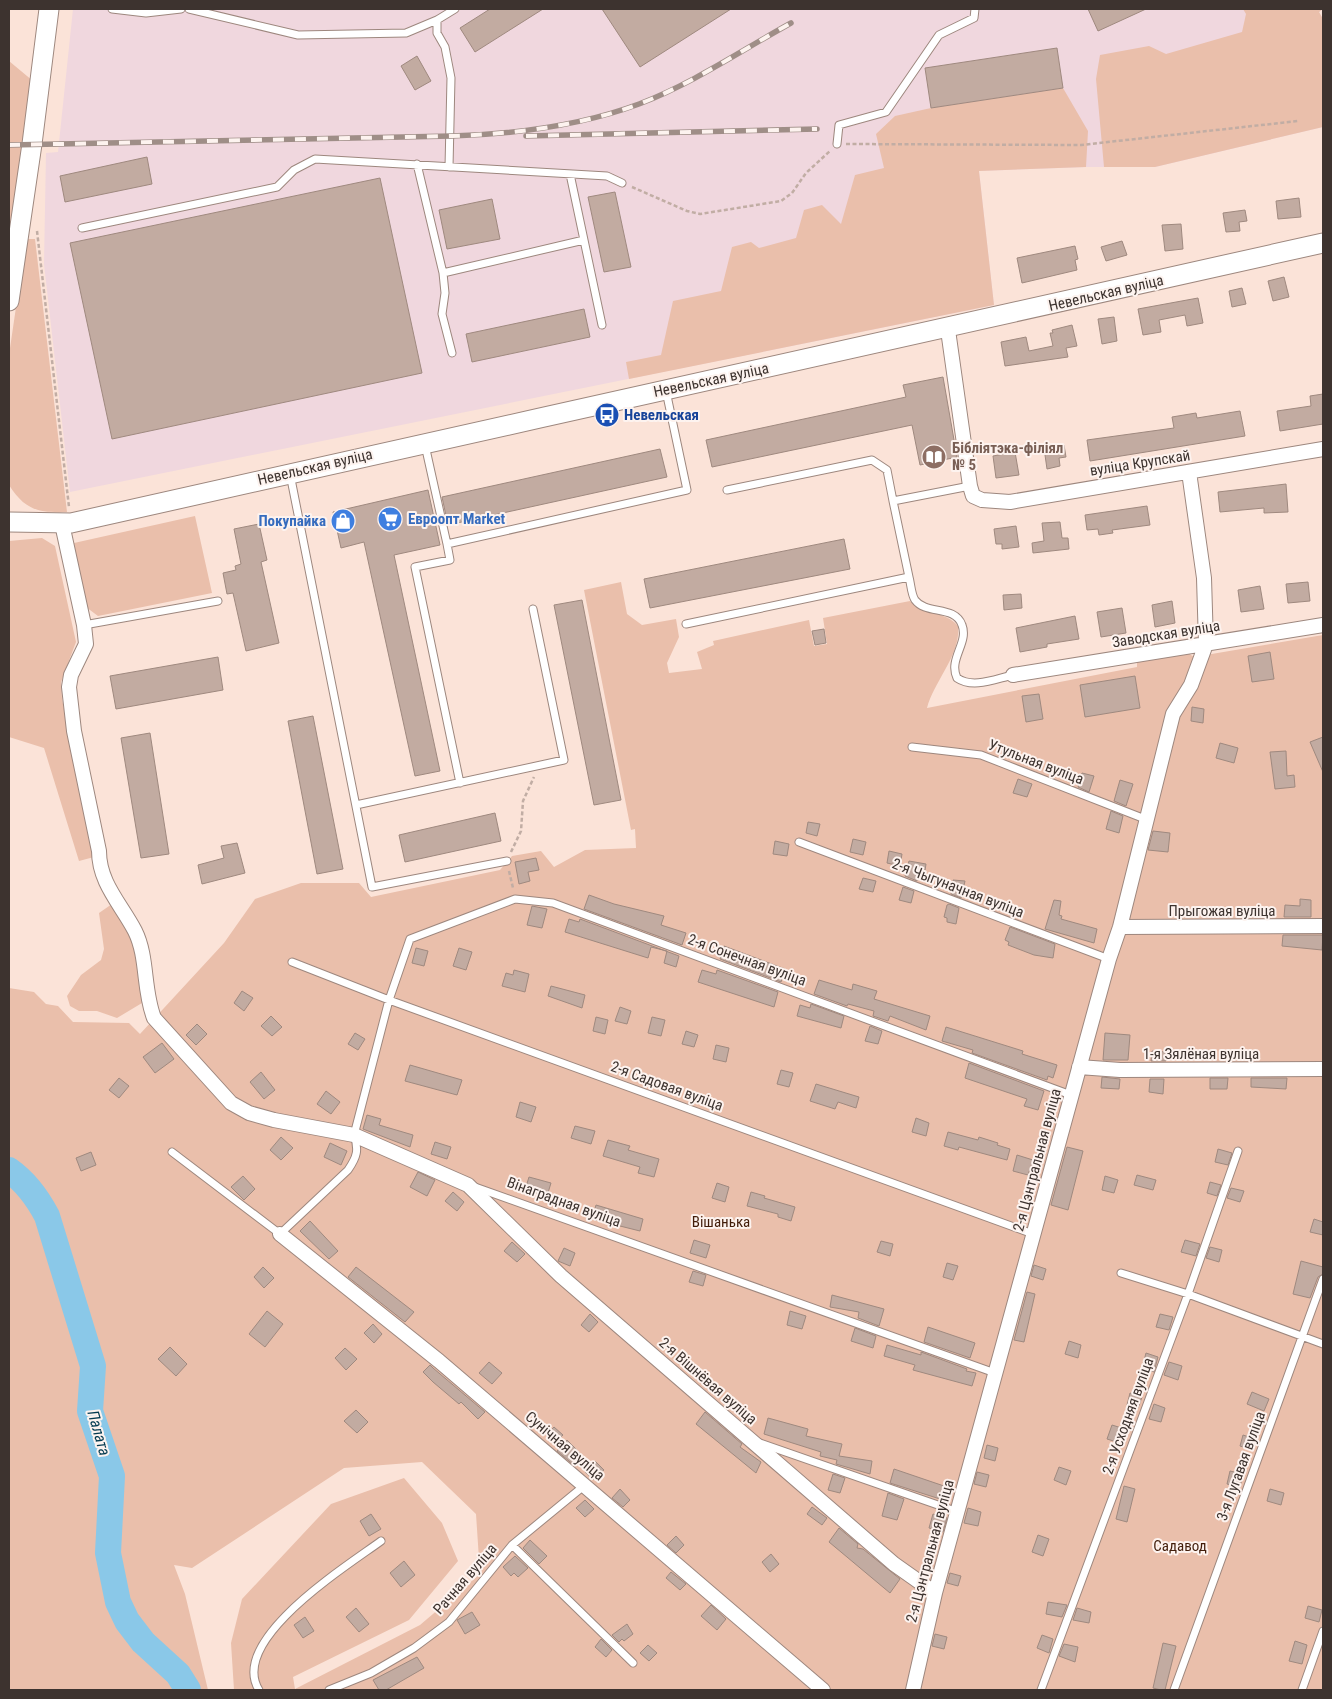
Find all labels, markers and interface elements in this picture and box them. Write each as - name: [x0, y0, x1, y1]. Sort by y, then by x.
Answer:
- street label: Невельская вуліца: [1047, 271, 1165, 315]
- street label: Невельская вуліца: [652, 359, 770, 401]
- bus stop icon: Невельская: [594, 402, 620, 428]
- place label: Невельская: [624, 406, 699, 424]
- place label: Бібліятэка-філіял № 5: [952, 439, 1063, 474]
- library icon: Бібліятэка-філіял № 5: [921, 444, 947, 470]
- street label: Невельская вуліца: [256, 445, 374, 489]
- street label: вуліца Крупскай: [1089, 446, 1191, 480]
- supermarket icon: Евроопт Market: [377, 506, 403, 532]
- shop icon: Покупайка: [330, 508, 356, 534]
- place label: Евроопт Market: [408, 510, 506, 528]
- place label: Покупайка: [258, 512, 326, 530]
- street label: Заводская вуліца: [1111, 617, 1221, 651]
- street label: Утульная вуліца: [986, 736, 1086, 788]
- street label: 2-я Чыгуначная вуліца: [889, 855, 1027, 921]
- street label: Прыгожая вуліца: [1168, 902, 1276, 920]
- street label: 2-я Сонечная вуліца: [685, 930, 809, 990]
- street label: 1-я Зялёная вуліца: [1143, 1045, 1259, 1063]
- street label: 2-я Садовая вуліца: [608, 1057, 726, 1115]
- street label: 2-я Цэнтральная вуліца: [1009, 1087, 1065, 1233]
- street label: Вінаградная вуліца: [505, 1173, 623, 1231]
- park label: Вішанька: [692, 1213, 750, 1231]
- street label: 2-я Вішнёвая вуліца: [655, 1334, 761, 1428]
- street label: 2-я Усходняя вуліца: [1098, 1355, 1158, 1477]
- water label: Палата: [83, 1408, 115, 1458]
- street label: Сунічная вуліца: [522, 1408, 608, 1484]
- street label: 3-я Лугавая вуліца: [1213, 1409, 1269, 1523]
- street label: 2-я Цэнтральная вуліца: [902, 1478, 958, 1624]
- park label: Садавод: [1153, 1537, 1207, 1555]
- street label: Рачная вуліца: [429, 1540, 501, 1618]

